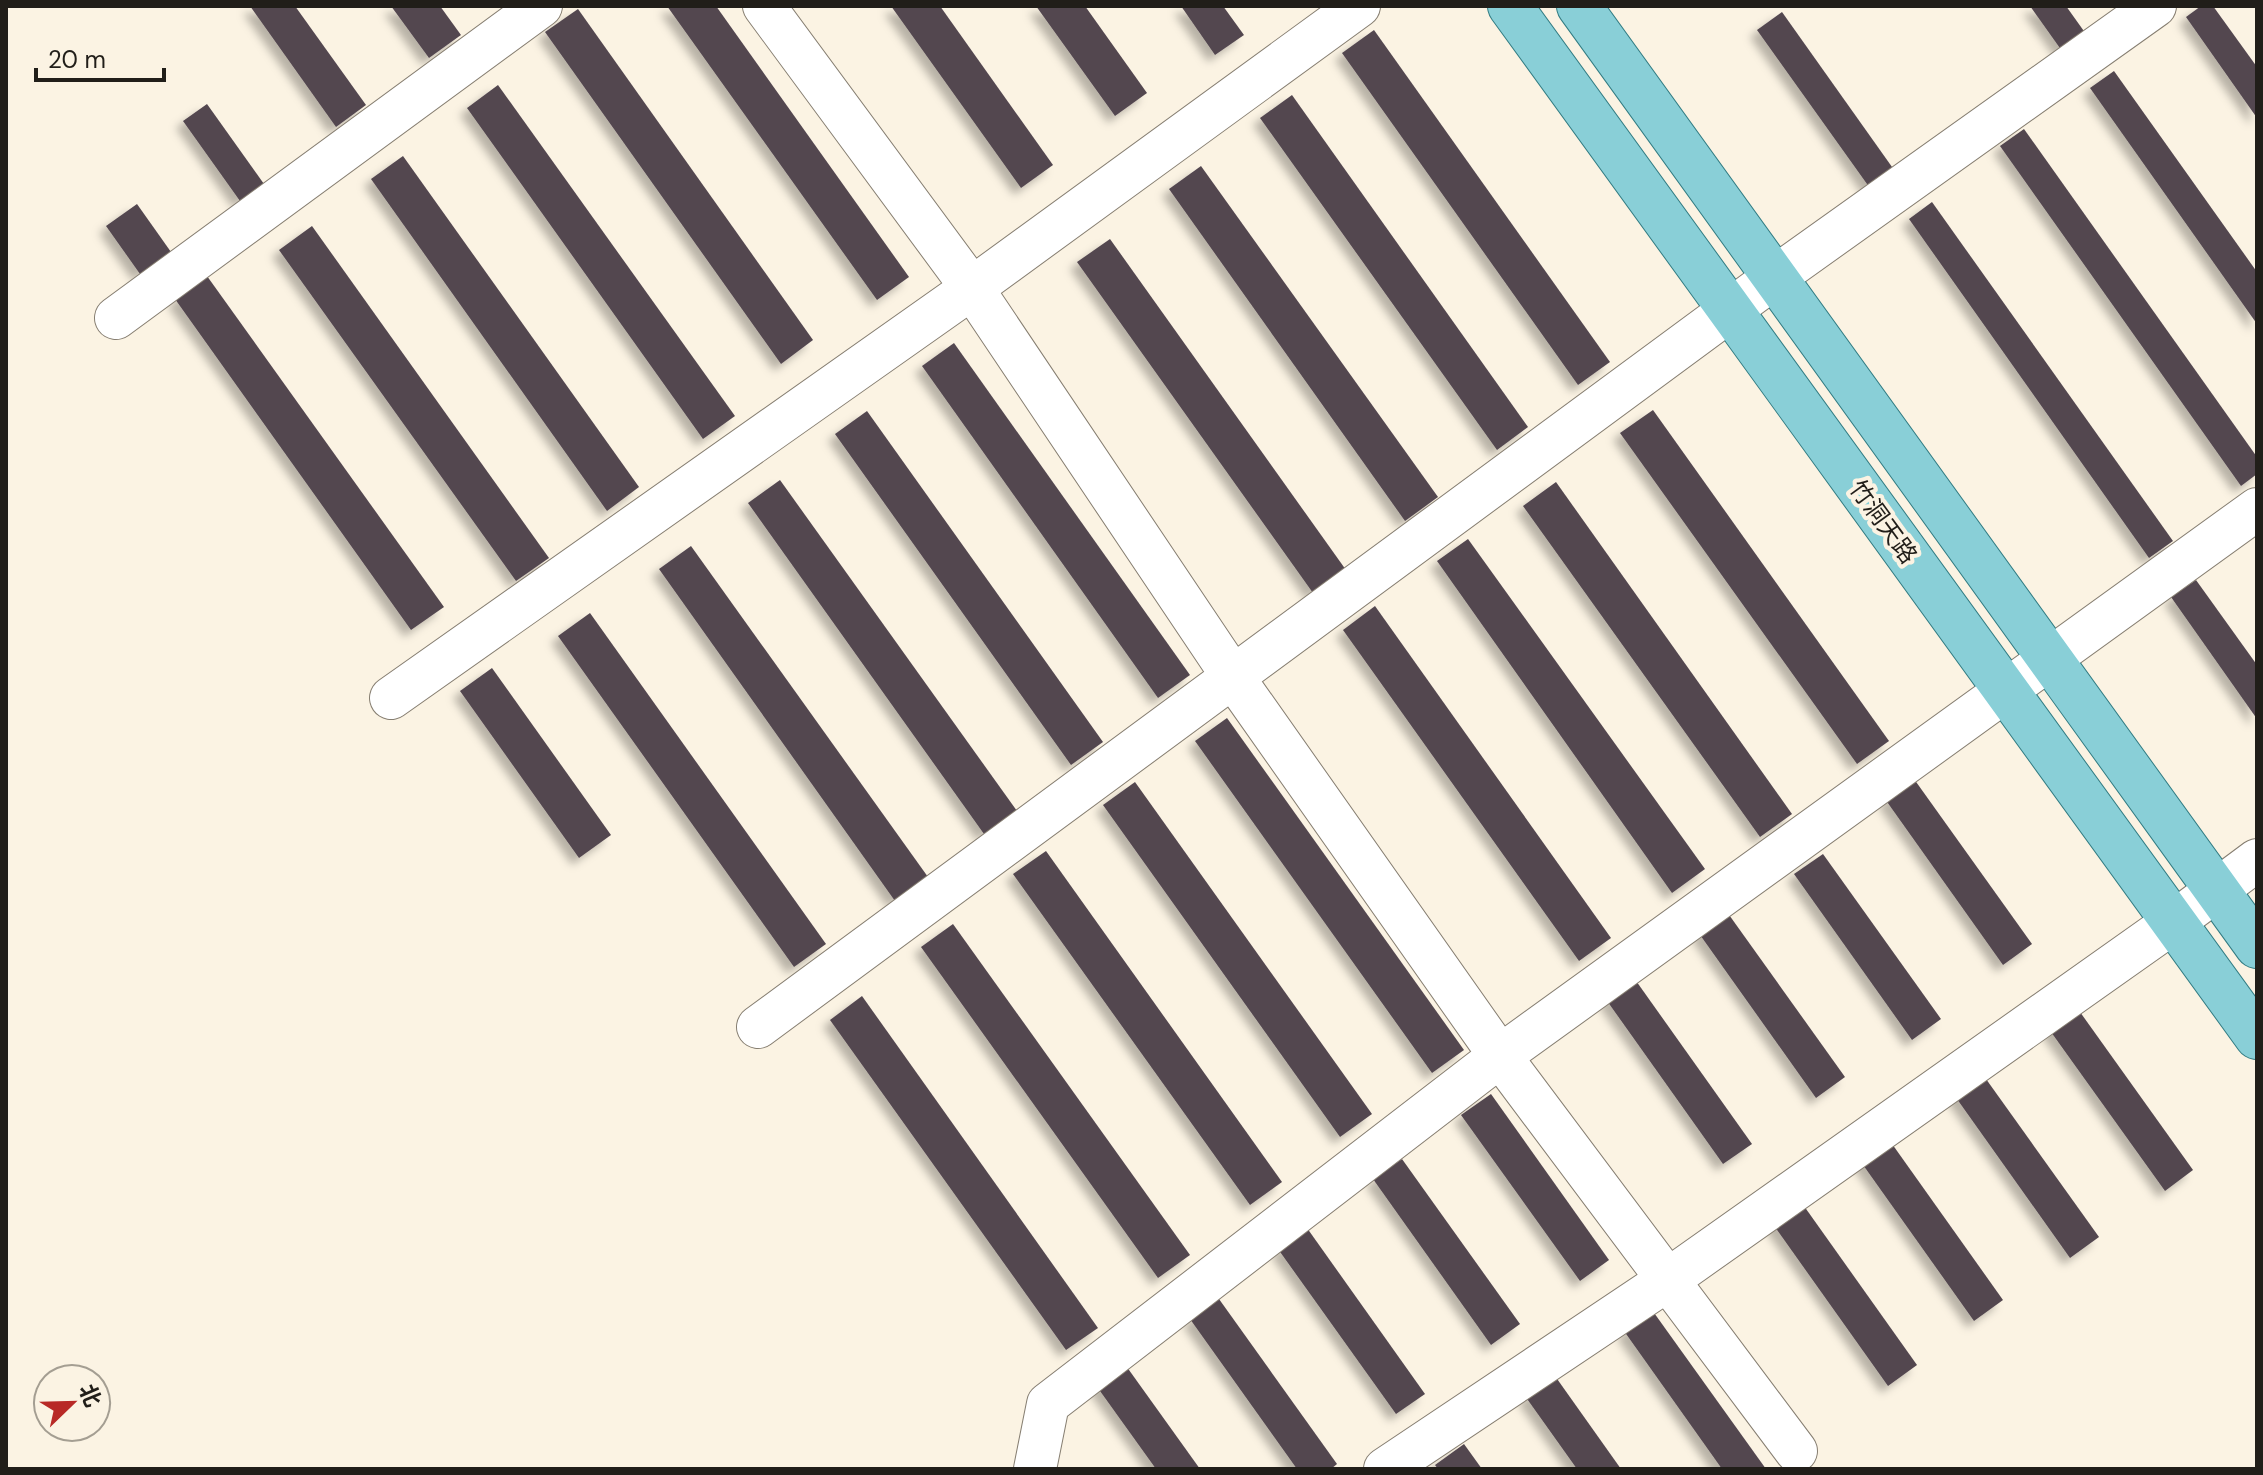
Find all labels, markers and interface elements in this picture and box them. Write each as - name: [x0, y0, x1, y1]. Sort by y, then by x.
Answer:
- scale bar: [36, 32, 164, 82]
- text: 20 m: [48, 44, 106, 75]
- street label: 竹洞天路: [1843, 474, 1924, 570]
- north arrow: [32, 1363, 112, 1443]
- text: 北: [72, 1380, 108, 1411]

